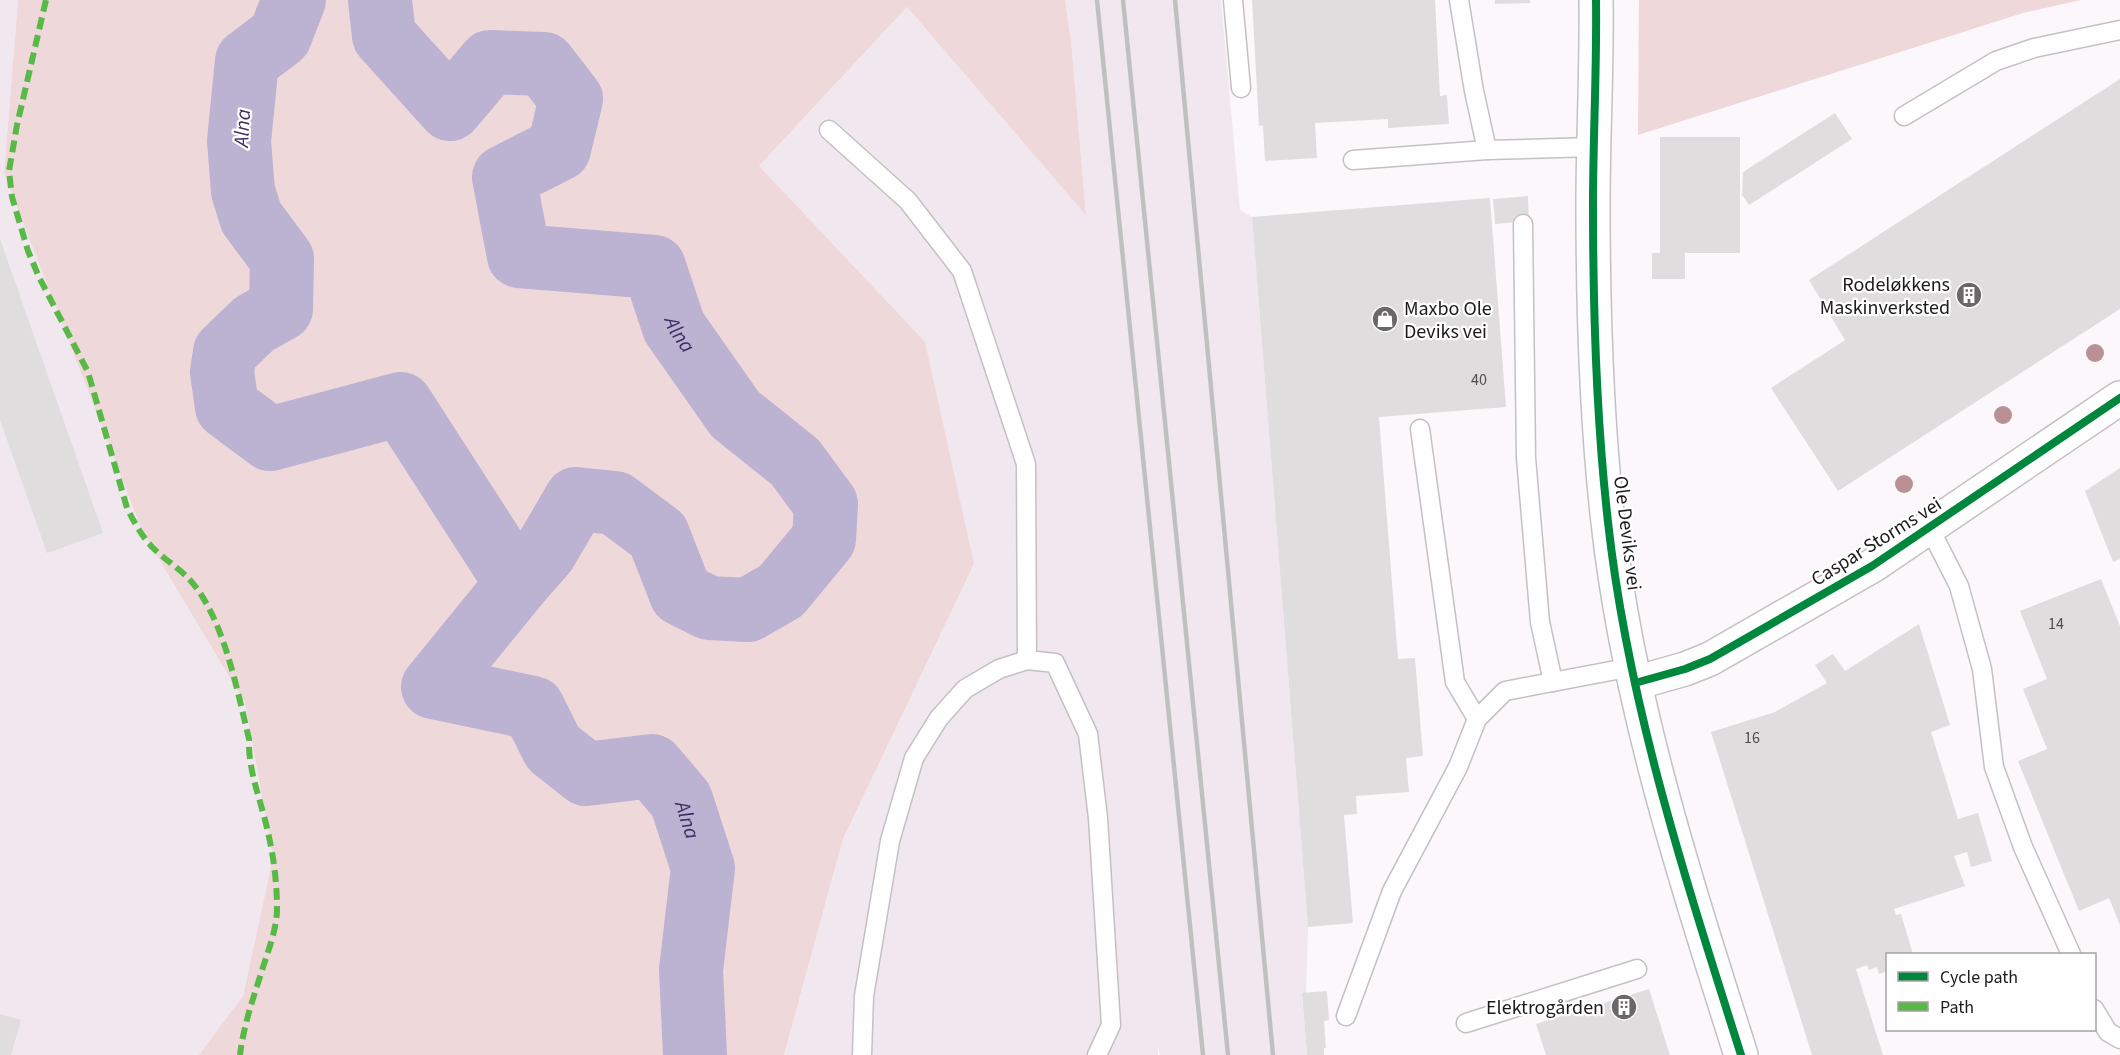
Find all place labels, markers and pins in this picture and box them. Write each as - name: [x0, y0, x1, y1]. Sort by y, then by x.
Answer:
- place label: Rodeløkkens Maskinverksted: [1820, 271, 1950, 322]
- building icon: Rodeløkkens Maskinverksted: [1954, 280, 1984, 310]
- place label: Maxbo Ole Deviks vei: [1404, 295, 1492, 346]
- shop icon: Maxbo Ole Deviks vei: [1370, 304, 1400, 334]
- building icon: Elektrogården: [1609, 992, 1639, 1022]
- place label: Elektrogården: [1486, 994, 1604, 1022]

